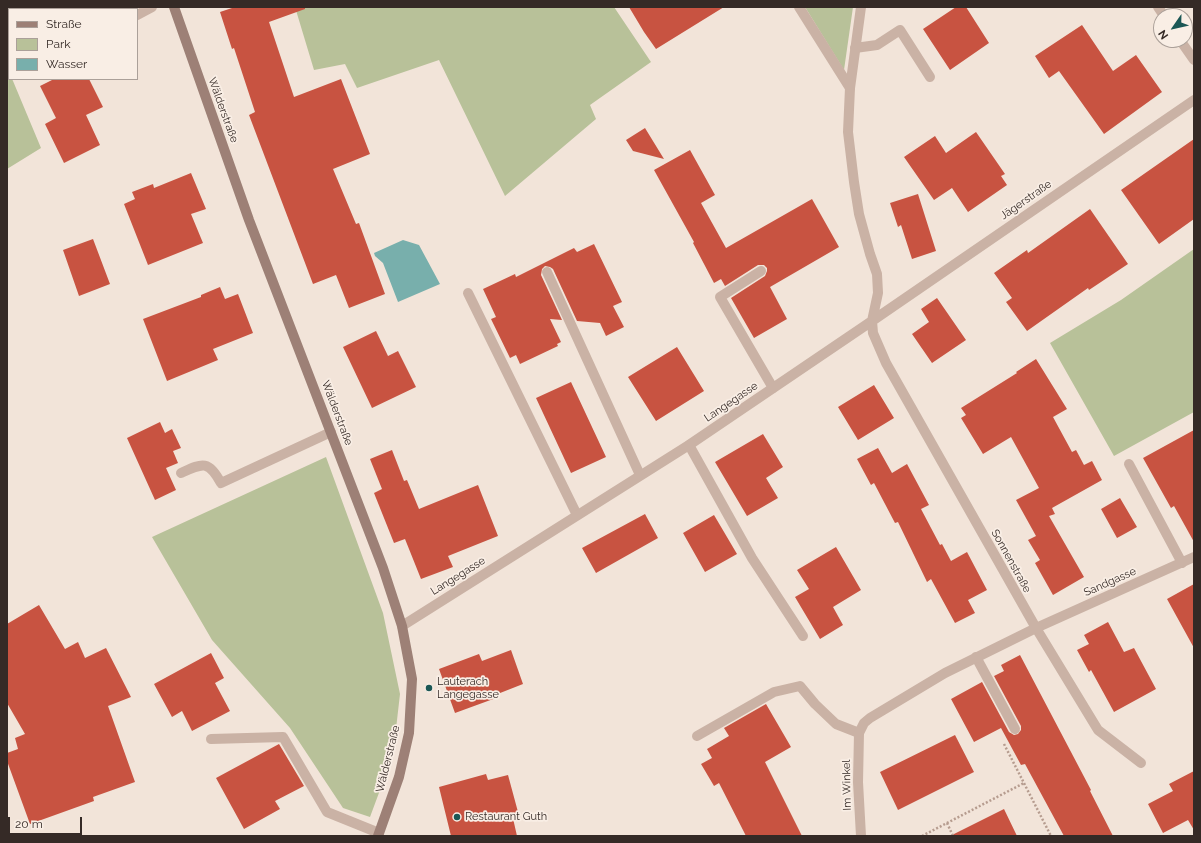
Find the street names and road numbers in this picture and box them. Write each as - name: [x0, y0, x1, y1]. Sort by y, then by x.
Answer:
- street label: Wälderstraße: [205, 76, 241, 144]
- street label: Jägerstraße: [998, 177, 1054, 223]
- street label: Wälderstraße: [319, 379, 355, 447]
- street label: Langegasse: [702, 379, 760, 425]
- street label: Sonnenstraße: [988, 527, 1034, 595]
- street label: Langegasse: [428, 554, 488, 598]
- street label: Sandgasse: [1082, 565, 1138, 599]
- street label: Wälderstraße: [373, 724, 403, 794]
- street label: Im Winkel: [840, 759, 854, 811]

